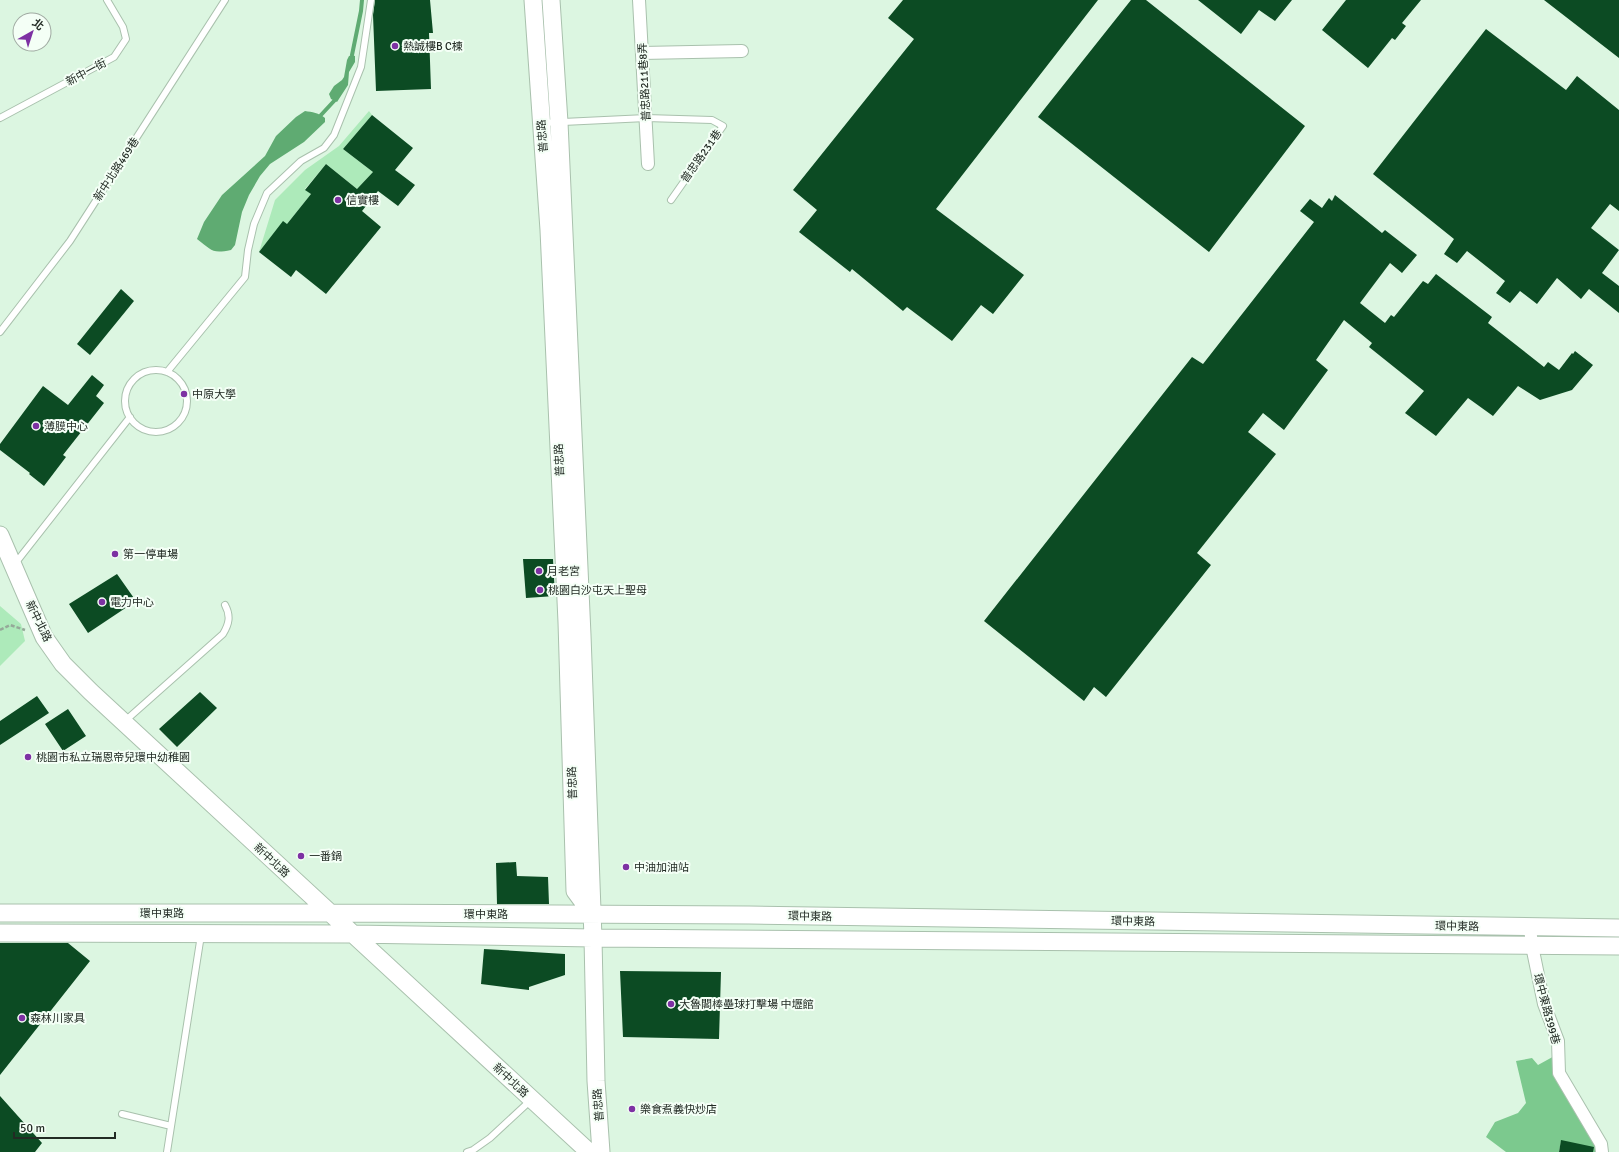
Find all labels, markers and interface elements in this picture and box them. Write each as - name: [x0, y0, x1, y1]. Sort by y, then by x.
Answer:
- north arrow: [12, 12, 52, 52]
- text: 北: [30, 16, 46, 33]
- place label: 熱誠樓B C棟: [403, 40, 463, 53]
- marker: 熱誠樓B C棟: [390, 41, 400, 51]
- street label: 普忠路211巷8弄: [636, 42, 653, 122]
- street label: 新中一街: [64, 56, 109, 89]
- street label: 普忠路: [535, 119, 550, 153]
- street label: 普忠路231巷: [678, 127, 724, 185]
- street label: 新中北路469巷: [91, 135, 142, 203]
- place label: 信實樓: [346, 194, 379, 207]
- marker: 信實樓: [333, 195, 343, 205]
- place label: 中原大學: [192, 388, 236, 401]
- marker: 中原大學: [179, 389, 189, 399]
- place label: 薄膜中心: [44, 420, 88, 433]
- marker: 薄膜中心: [31, 421, 41, 431]
- street label: 普忠路: [552, 443, 567, 477]
- place label: 第一停車場: [123, 548, 178, 561]
- marker: 第一停車場: [110, 549, 120, 559]
- place label: 月老宮: [547, 565, 580, 578]
- marker: 月老宮: [534, 566, 544, 576]
- place label: 桃園白沙屯天上聖母: [548, 584, 647, 597]
- marker: 桃園白沙屯天上聖母: [535, 585, 545, 595]
- place label: 電力中心: [110, 596, 154, 609]
- marker: 電力中心: [97, 597, 107, 607]
- street label: 新中北路: [23, 599, 54, 644]
- place label: 桃園市私立瑞恩帝兒環中幼稚園: [36, 751, 190, 764]
- marker: 桃園市私立瑞恩帝兒環中幼稚園: [23, 752, 33, 762]
- street label: 普忠路: [565, 766, 580, 800]
- street label: 新中北路: [251, 841, 292, 880]
- place label: 一番鍋: [309, 850, 342, 863]
- marker: 一番鍋: [296, 851, 306, 861]
- place label: 中油加油站: [634, 861, 689, 874]
- marker: 中油加油站: [621, 862, 631, 872]
- street label: 環中東路: [140, 907, 184, 920]
- street label: 環中東路: [464, 908, 508, 921]
- street label: 環中東路: [788, 910, 832, 923]
- street label: 環中東路: [1111, 915, 1155, 928]
- street label: 環中東路: [1435, 920, 1479, 933]
- street label: 環中東路399巷: [1531, 972, 1562, 1046]
- place label: 大魯閣棒壘球打擊場 中壢館: [679, 998, 813, 1011]
- marker: 大魯閣棒壘球打擊場 中壢館: [666, 999, 676, 1009]
- place label: 森林川家具: [30, 1012, 85, 1025]
- marker: 森林川家具: [17, 1013, 27, 1023]
- street label: 新中北路: [490, 1061, 531, 1100]
- street label: 普忠路: [591, 1088, 606, 1122]
- place label: 樂食煮義快炒店: [640, 1103, 717, 1116]
- marker: 樂食煮義快炒店: [627, 1104, 637, 1114]
- scale bar: [14, 1114, 115, 1140]
- text: 50 m: [20, 1121, 45, 1136]

